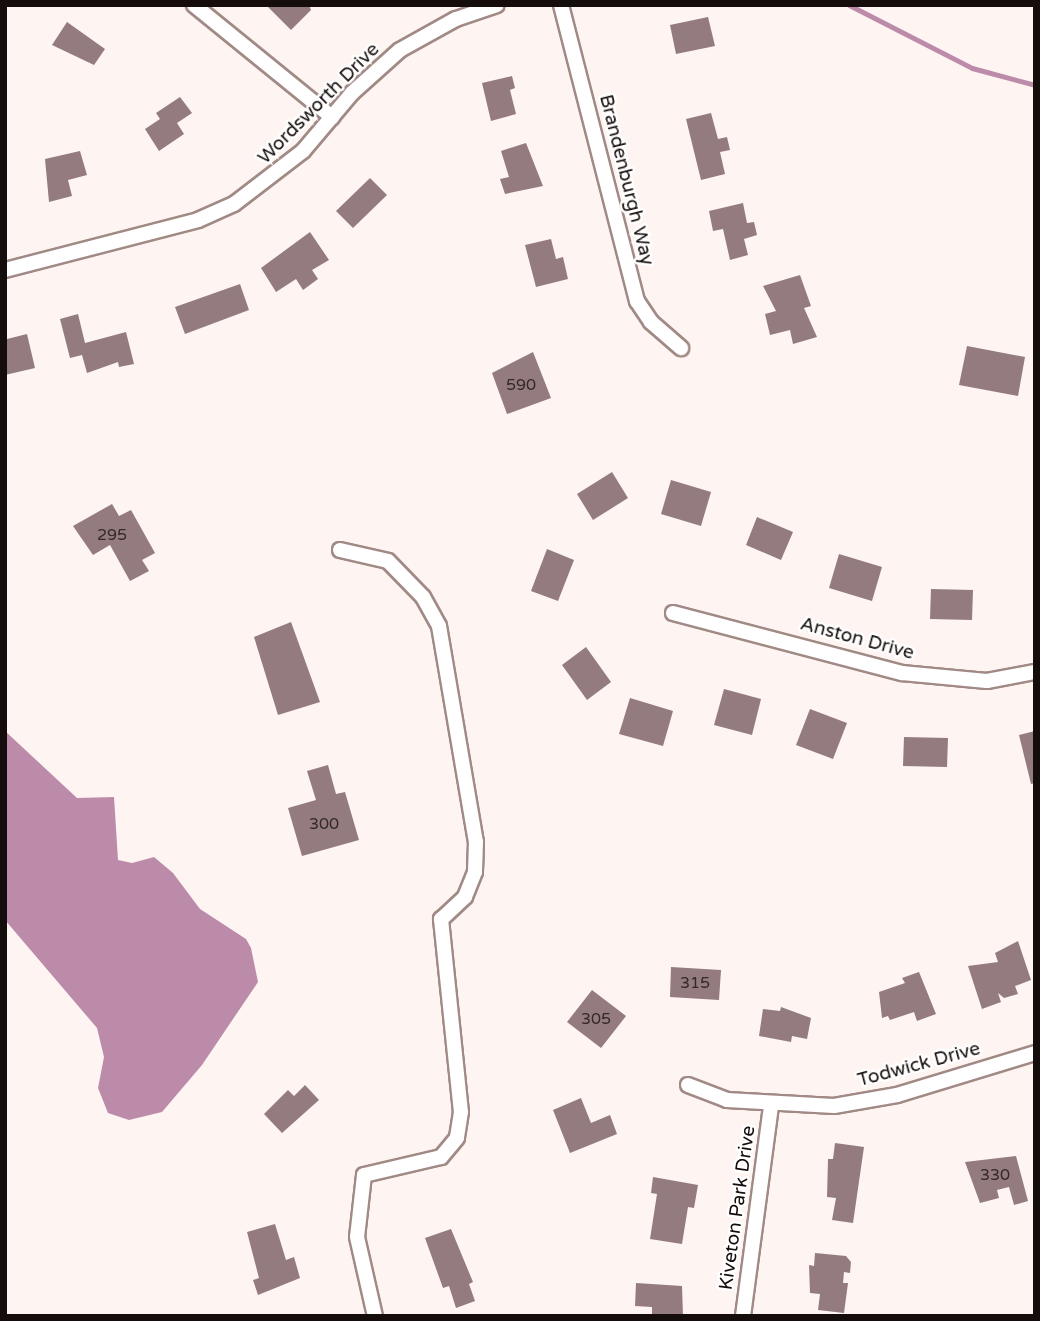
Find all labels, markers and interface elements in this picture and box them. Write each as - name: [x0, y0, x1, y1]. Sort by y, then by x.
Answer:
- street label: Wordsworth Drive: [254, 39, 384, 169]
- street label: Brandenburgh Way: [594, 92, 658, 268]
- house number: 590: [506, 375, 536, 395]
- house number: 295: [97, 525, 127, 545]
- street label: Anston Drive: [798, 613, 916, 665]
- house number: 300: [309, 814, 339, 834]
- house number: 315: [680, 973, 710, 993]
- house number: 305: [581, 1009, 611, 1029]
- street label: Todwick Drive: [855, 1038, 983, 1092]
- street label: Kiveton Park Drive: [715, 1124, 761, 1292]
- house number: 330: [980, 1165, 1010, 1185]

